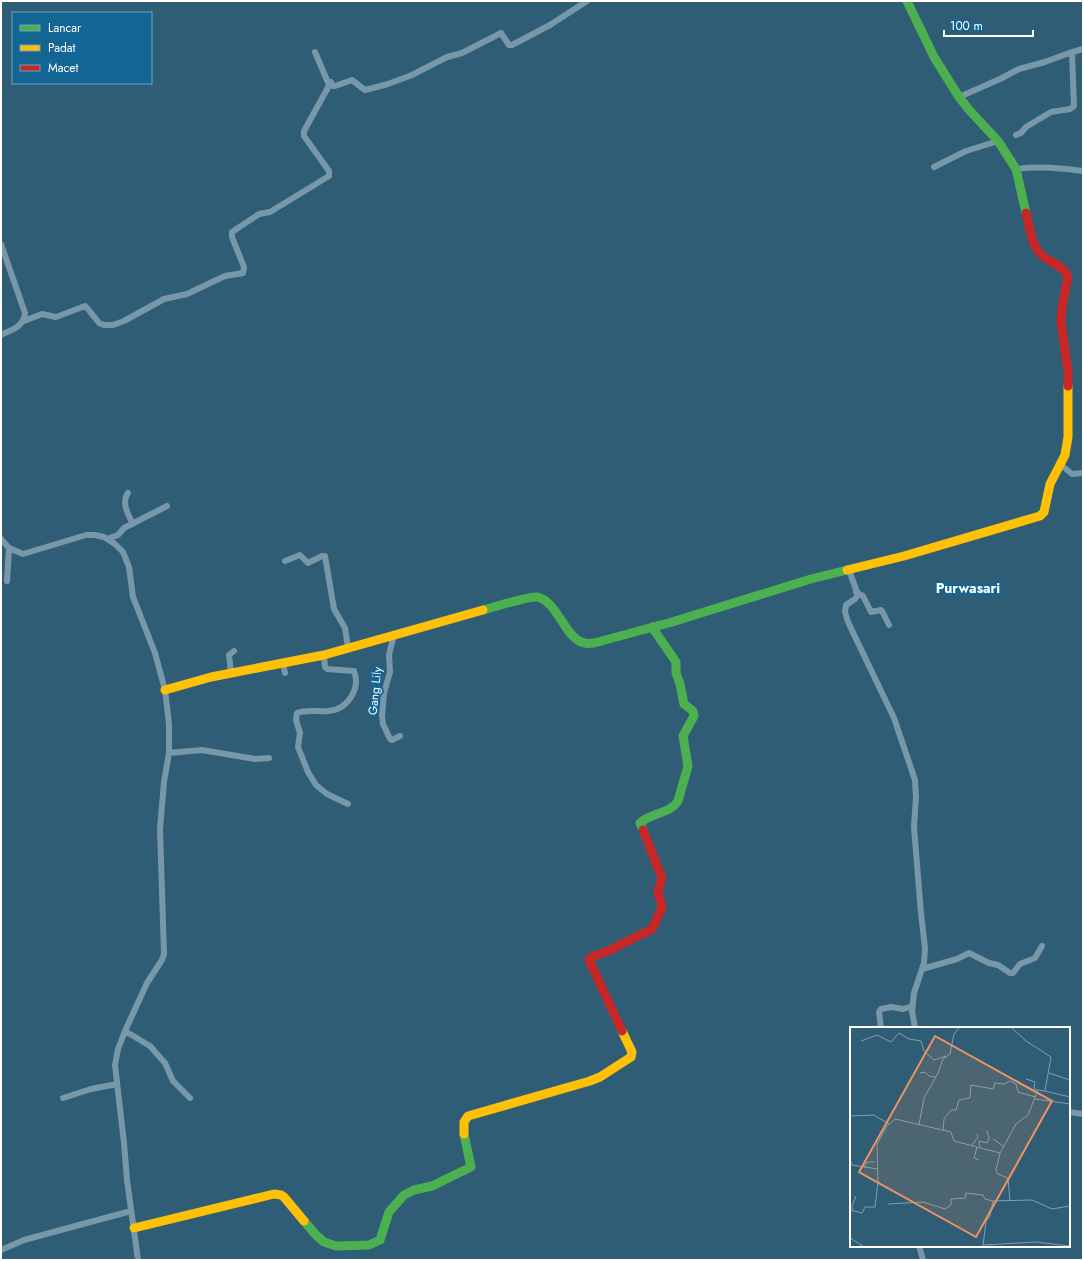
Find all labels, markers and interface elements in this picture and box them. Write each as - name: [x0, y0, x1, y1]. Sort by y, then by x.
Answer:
- legend: [12, 12, 152, 84]
- scale bar: [944, 12, 1033, 38]
- text: 100 m: [950, 17, 983, 35]
- text: Lancar: [48, 19, 82, 37]
- text: Padat: [48, 39, 76, 57]
- text: Macet: [48, 59, 78, 77]
- district label: Purwasari: [936, 578, 1000, 598]
- street label: Gang Lily: [364, 665, 387, 716]
- inset map: [850, 1027, 1070, 1247]

